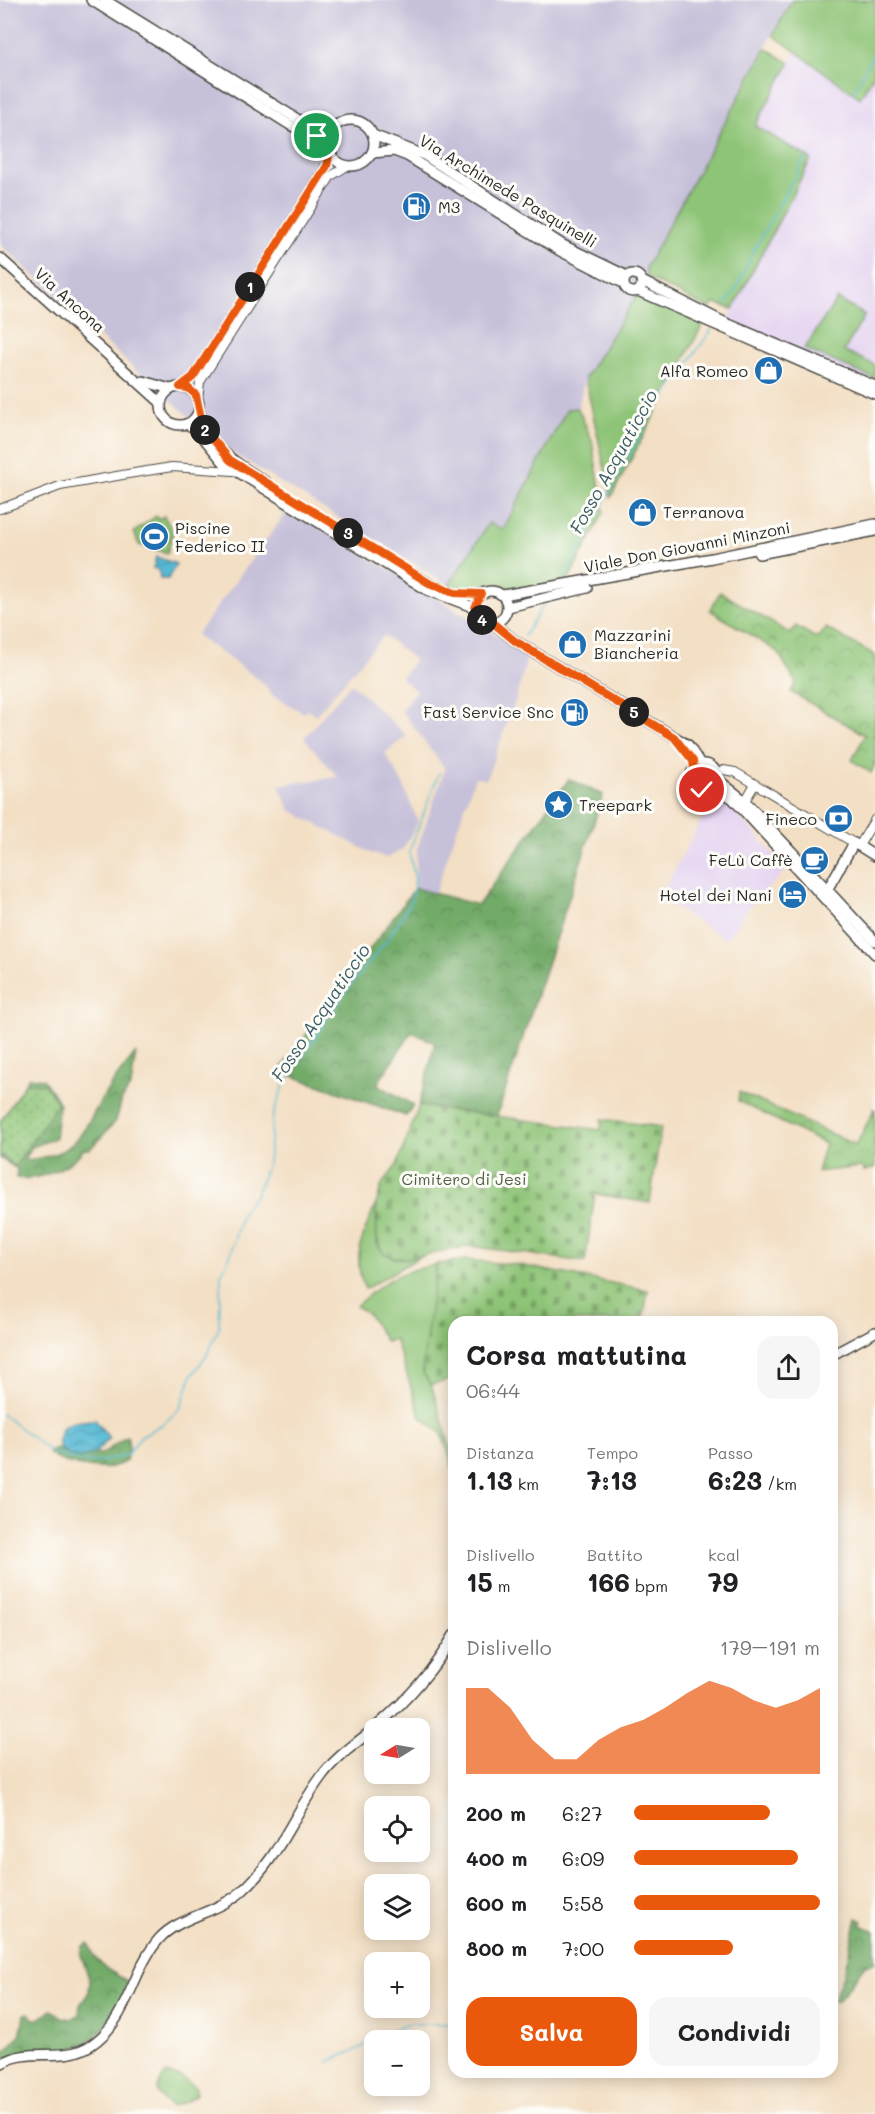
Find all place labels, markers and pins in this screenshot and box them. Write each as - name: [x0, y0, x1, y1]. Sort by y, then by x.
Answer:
- pin: [291, 110, 342, 161]
- fuel station icon: M3: [401, 191, 433, 223]
- place label: M3: [438, 196, 460, 217]
- pin: 1: [235, 272, 265, 302]
- shop icon: Alfa Romeo: [753, 355, 785, 387]
- place label: Alfa Romeo: [660, 360, 748, 381]
- pin: 2: [190, 415, 220, 445]
- shop icon: Terranova: [626, 496, 658, 528]
- place label: Terranova: [663, 501, 745, 522]
- place label: Piscine Federico II: [175, 517, 265, 556]
- pin: 3: [333, 518, 363, 548]
- sports icon: Piscine Federico II: [138, 521, 170, 553]
- pin: 4: [467, 605, 497, 635]
- place label: Mazzarini Biancheria: [594, 624, 679, 663]
- shop icon: Mazzarini Biancheria: [557, 628, 589, 660]
- fuel station icon: Fast Service Snc: [559, 696, 591, 728]
- pin: 5: [619, 697, 649, 727]
- place label: Fast Service Snc: [423, 701, 554, 722]
- pin: [676, 764, 727, 815]
- place icon: Treepark: [542, 789, 574, 821]
- place label: Treepark: [579, 794, 652, 815]
- bank icon: Fineco: [822, 803, 854, 835]
- place label: Fineco: [765, 808, 817, 829]
- cafe icon: FeLù Caffè: [798, 844, 830, 876]
- place label: FeLù Caffè: [709, 849, 793, 870]
- hotel icon: Hotel dei Nani: [777, 879, 809, 911]
- place label: Hotel dei Nani: [659, 884, 772, 905]

